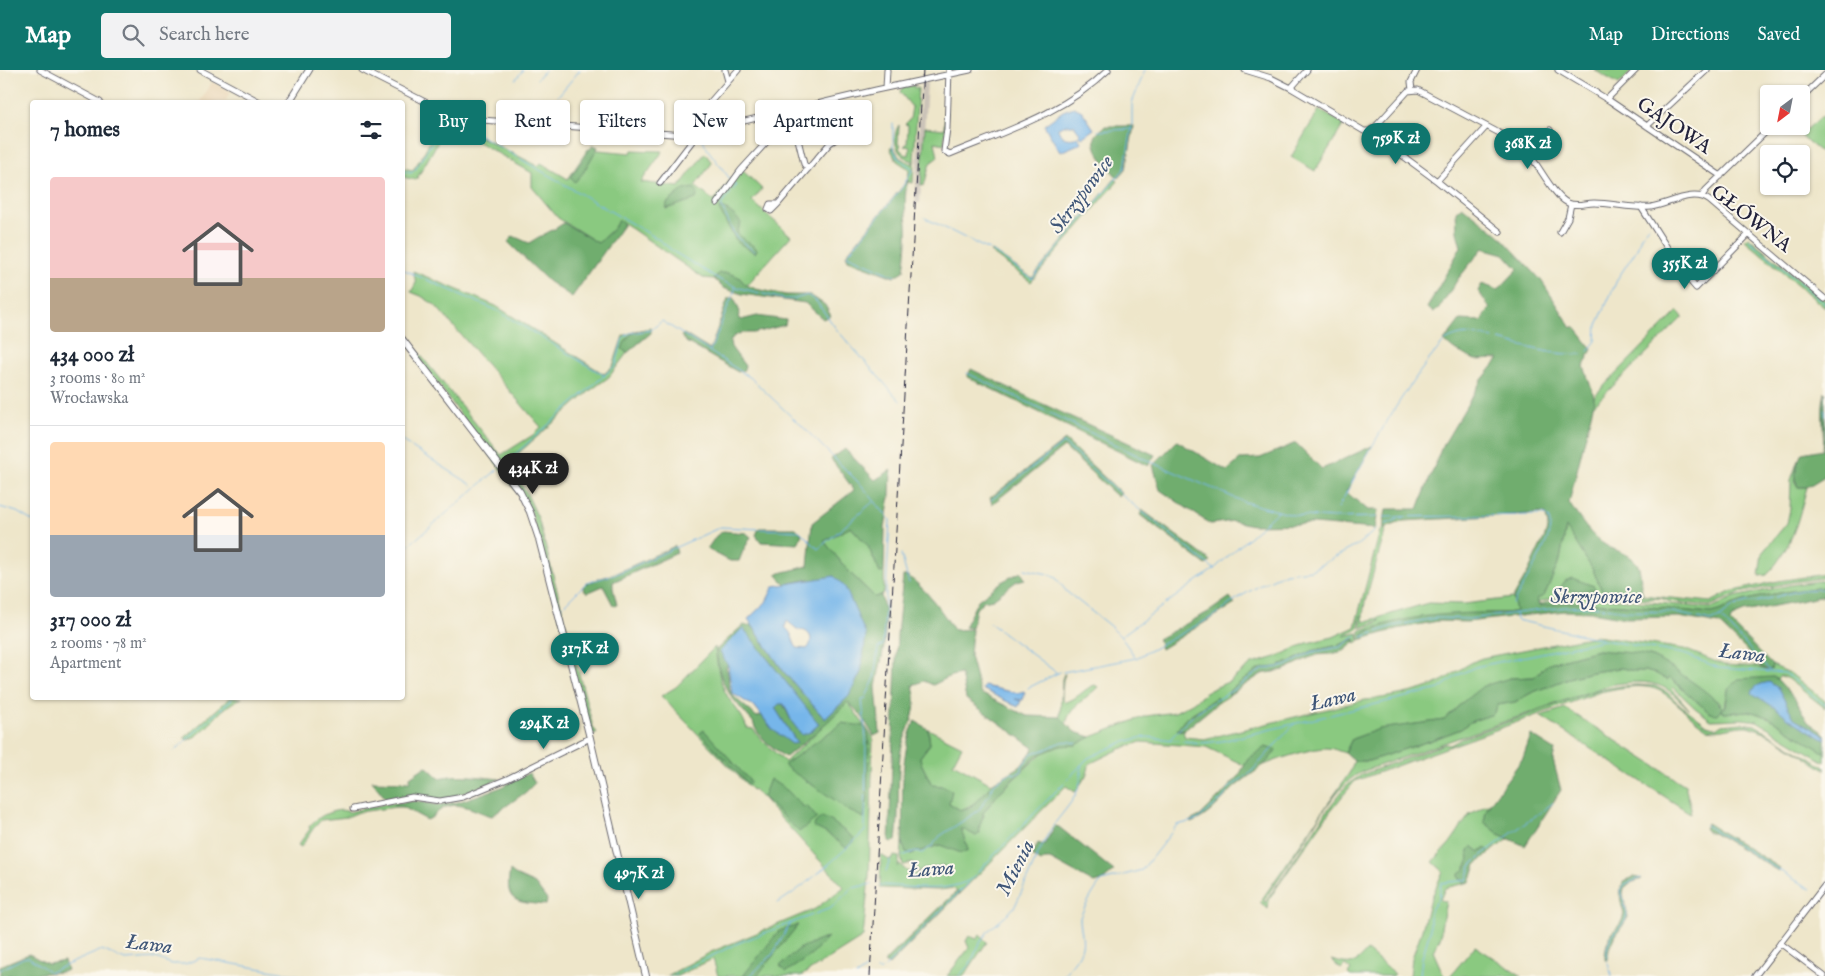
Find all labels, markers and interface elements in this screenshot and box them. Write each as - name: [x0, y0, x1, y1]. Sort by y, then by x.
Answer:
- search box: [101, 13, 451, 58]
- text: Map: [25, 20, 71, 51]
- icon: search: [119, 21, 147, 49]
- text: Search here: [159, 23, 250, 47]
- text: Map: [1589, 24, 1623, 47]
- text: Directions: [1651, 24, 1729, 47]
- text: Saved: [1757, 24, 1800, 47]
- north arrow: [1760, 85, 1810, 135]
- map controls: [1760, 85, 1810, 195]
- street label: GAJOWA: [1632, 92, 1717, 160]
- chip: Buy: [420, 100, 486, 145]
- chip: Rent: [496, 100, 570, 145]
- chip: Filters: [580, 100, 664, 145]
- chip: New: [674, 100, 745, 145]
- chip: Apartment: [755, 100, 872, 145]
- icon: filters: [357, 116, 385, 144]
- text: 7 homes: [50, 117, 120, 144]
- pin: 759K zł: [1350, 122, 1442, 165]
- pin: 368K zł: [1482, 128, 1574, 170]
- text: 759K zł: [1372, 129, 1420, 149]
- text: 368K zł: [1505, 134, 1551, 154]
- button: locate: [1760, 145, 1810, 195]
- water label: Skrzypowice: [1044, 150, 1120, 240]
- street label: GŁÓWNA: [1705, 180, 1797, 259]
- icon: home: [173, 209, 263, 299]
- pin: 355K zł: [1639, 248, 1731, 290]
- text: 355K zł: [1663, 254, 1707, 274]
- text: 434 000 zł: [50, 342, 134, 369]
- text: 3 rooms · 80 m²: [50, 369, 146, 389]
- text: Wrocławska: [50, 389, 128, 409]
- pin: 434K zł: [487, 452, 579, 495]
- text: 434K zł: [509, 459, 557, 479]
- icon: home: [173, 475, 263, 565]
- water label: Skrzypowice: [1550, 584, 1642, 611]
- text: 317 000 zł: [50, 607, 131, 634]
- pin: 317K zł: [539, 632, 631, 675]
- text: 2 rooms · 78 m²: [50, 634, 147, 654]
- water label: Ława: [1716, 638, 1767, 670]
- text: 317K zł: [562, 639, 608, 659]
- text: Apartment: [50, 654, 121, 674]
- water label: Ława: [1306, 682, 1359, 719]
- pin: 294K zł: [498, 708, 590, 750]
- text: 294K zł: [519, 714, 569, 734]
- water label: Mienia: [991, 835, 1041, 901]
- water label: Ława: [906, 855, 955, 885]
- pin: 497K zł: [593, 858, 685, 900]
- text: 497K zł: [614, 864, 664, 884]
- water label: Ława: [123, 929, 174, 961]

